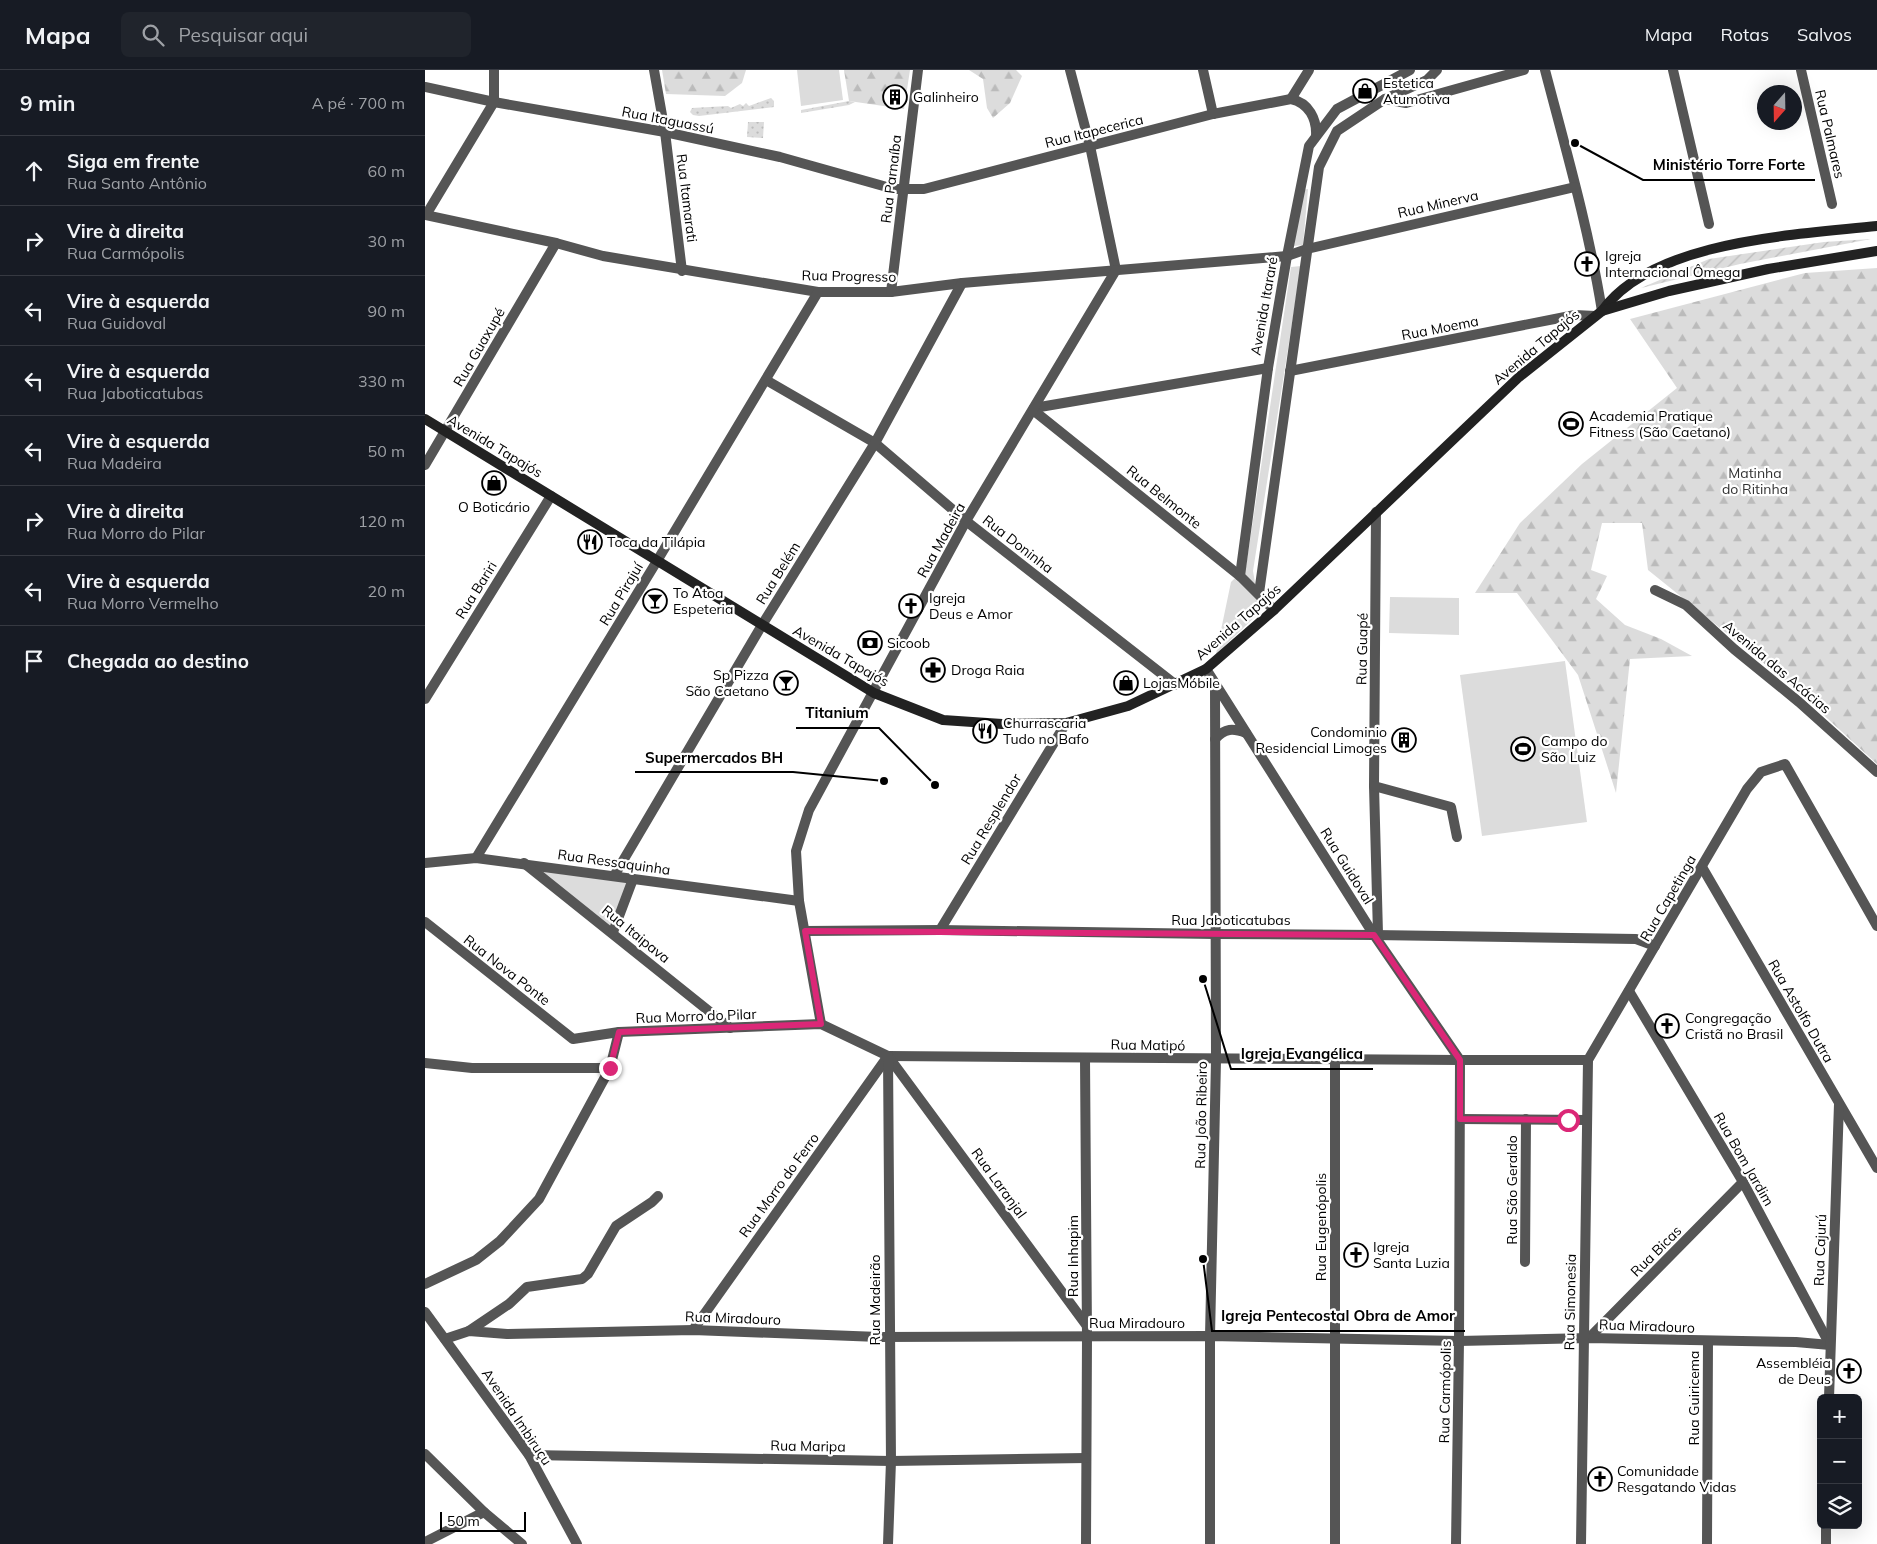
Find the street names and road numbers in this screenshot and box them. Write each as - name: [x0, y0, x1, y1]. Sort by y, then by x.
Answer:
- street label: Rua Palmares: [1811, 88, 1849, 180]
- street label: Rua Itaguassú: [620, 102, 716, 138]
- street label: Rua Itapecerica: [1043, 110, 1145, 152]
- street label: Rua Parnaíba: [877, 134, 905, 224]
- street label: Rua Itamarati: [673, 153, 701, 243]
- street label: Rua Minerva: [1396, 186, 1480, 222]
- street label: Avenida Itararé: [1246, 255, 1282, 357]
- street label: Rua Progresso: [801, 266, 897, 286]
- street label: Rua Guaxupé: [449, 304, 509, 390]
- street label: Avenida Tapajós: [1489, 305, 1583, 389]
- street label: Rua Moema: [1400, 312, 1480, 344]
- street label: Avenida Tapajós: [444, 411, 546, 481]
- street label: Rua Belmonte: [1123, 461, 1205, 533]
- street label: Rua Madeira: [913, 499, 969, 581]
- street label: Rua Doninha: [979, 511, 1057, 577]
- street label: Rua Belém: [752, 538, 804, 608]
- street label: Rua Bariri: [451, 558, 501, 622]
- street label: Rua Pirajuí: [595, 559, 647, 629]
- street label: Avenida Tapajós: [1191, 580, 1285, 664]
- street label: Rua Guapé: [1352, 613, 1372, 685]
- street label: Avenida das Acácias: [1719, 617, 1835, 717]
- street label: Avenida Tapajós: [790, 621, 892, 691]
- street label: Rua Resplendor: [957, 769, 1026, 868]
- street label: Rua Guidoval: [1316, 824, 1378, 908]
- street label: Rua Ressaquinha: [556, 845, 672, 879]
- street label: Rua Capetinga: [1636, 852, 1700, 944]
- street label: Rua Itaipava: [598, 901, 674, 967]
- street label: Rua Jaboticatubas: [1171, 911, 1291, 929]
- street label: Rua Nova Ponte: [460, 931, 554, 1009]
- street label: Rua Astolfo Dutra: [1764, 956, 1838, 1066]
- street label: Rua Morro do Pilar: [635, 1005, 758, 1027]
- street label: Rua Matipó: [1110, 1035, 1186, 1055]
- street label: Rua João Ribeiro: [1191, 1061, 1211, 1169]
- street label: Rua Bom Jardim: [1710, 1109, 1778, 1209]
- street label: Rua Morro do Ferro: [735, 1129, 823, 1241]
- street label: Rua São Geraldo: [1503, 1135, 1521, 1245]
- street label: Rua Laranjal: [967, 1144, 1031, 1222]
- street label: Rua Eugenópolis: [1312, 1173, 1330, 1281]
- street label: Rua Cajurú: [1810, 1214, 1830, 1286]
- street label: Rua Inhapim: [1064, 1215, 1082, 1297]
- street label: Rua Bicas: [1627, 1222, 1685, 1280]
- street label: Rua Madeirão: [866, 1254, 884, 1346]
- street label: Rua Simonesia: [1560, 1254, 1580, 1350]
- street label: Rua Miradouro: [685, 1307, 781, 1329]
- street label: Rua Miradouro: [1089, 1314, 1185, 1332]
- street label: Rua Miradouro: [1599, 1315, 1695, 1337]
- street label: Rua Carmópolis: [1435, 1340, 1455, 1444]
- street label: Rua Guiricema: [1685, 1351, 1703, 1445]
- street label: Avenida Imbiruçu: [478, 1365, 556, 1469]
- street label: Rua Maripa: [770, 1436, 846, 1456]

